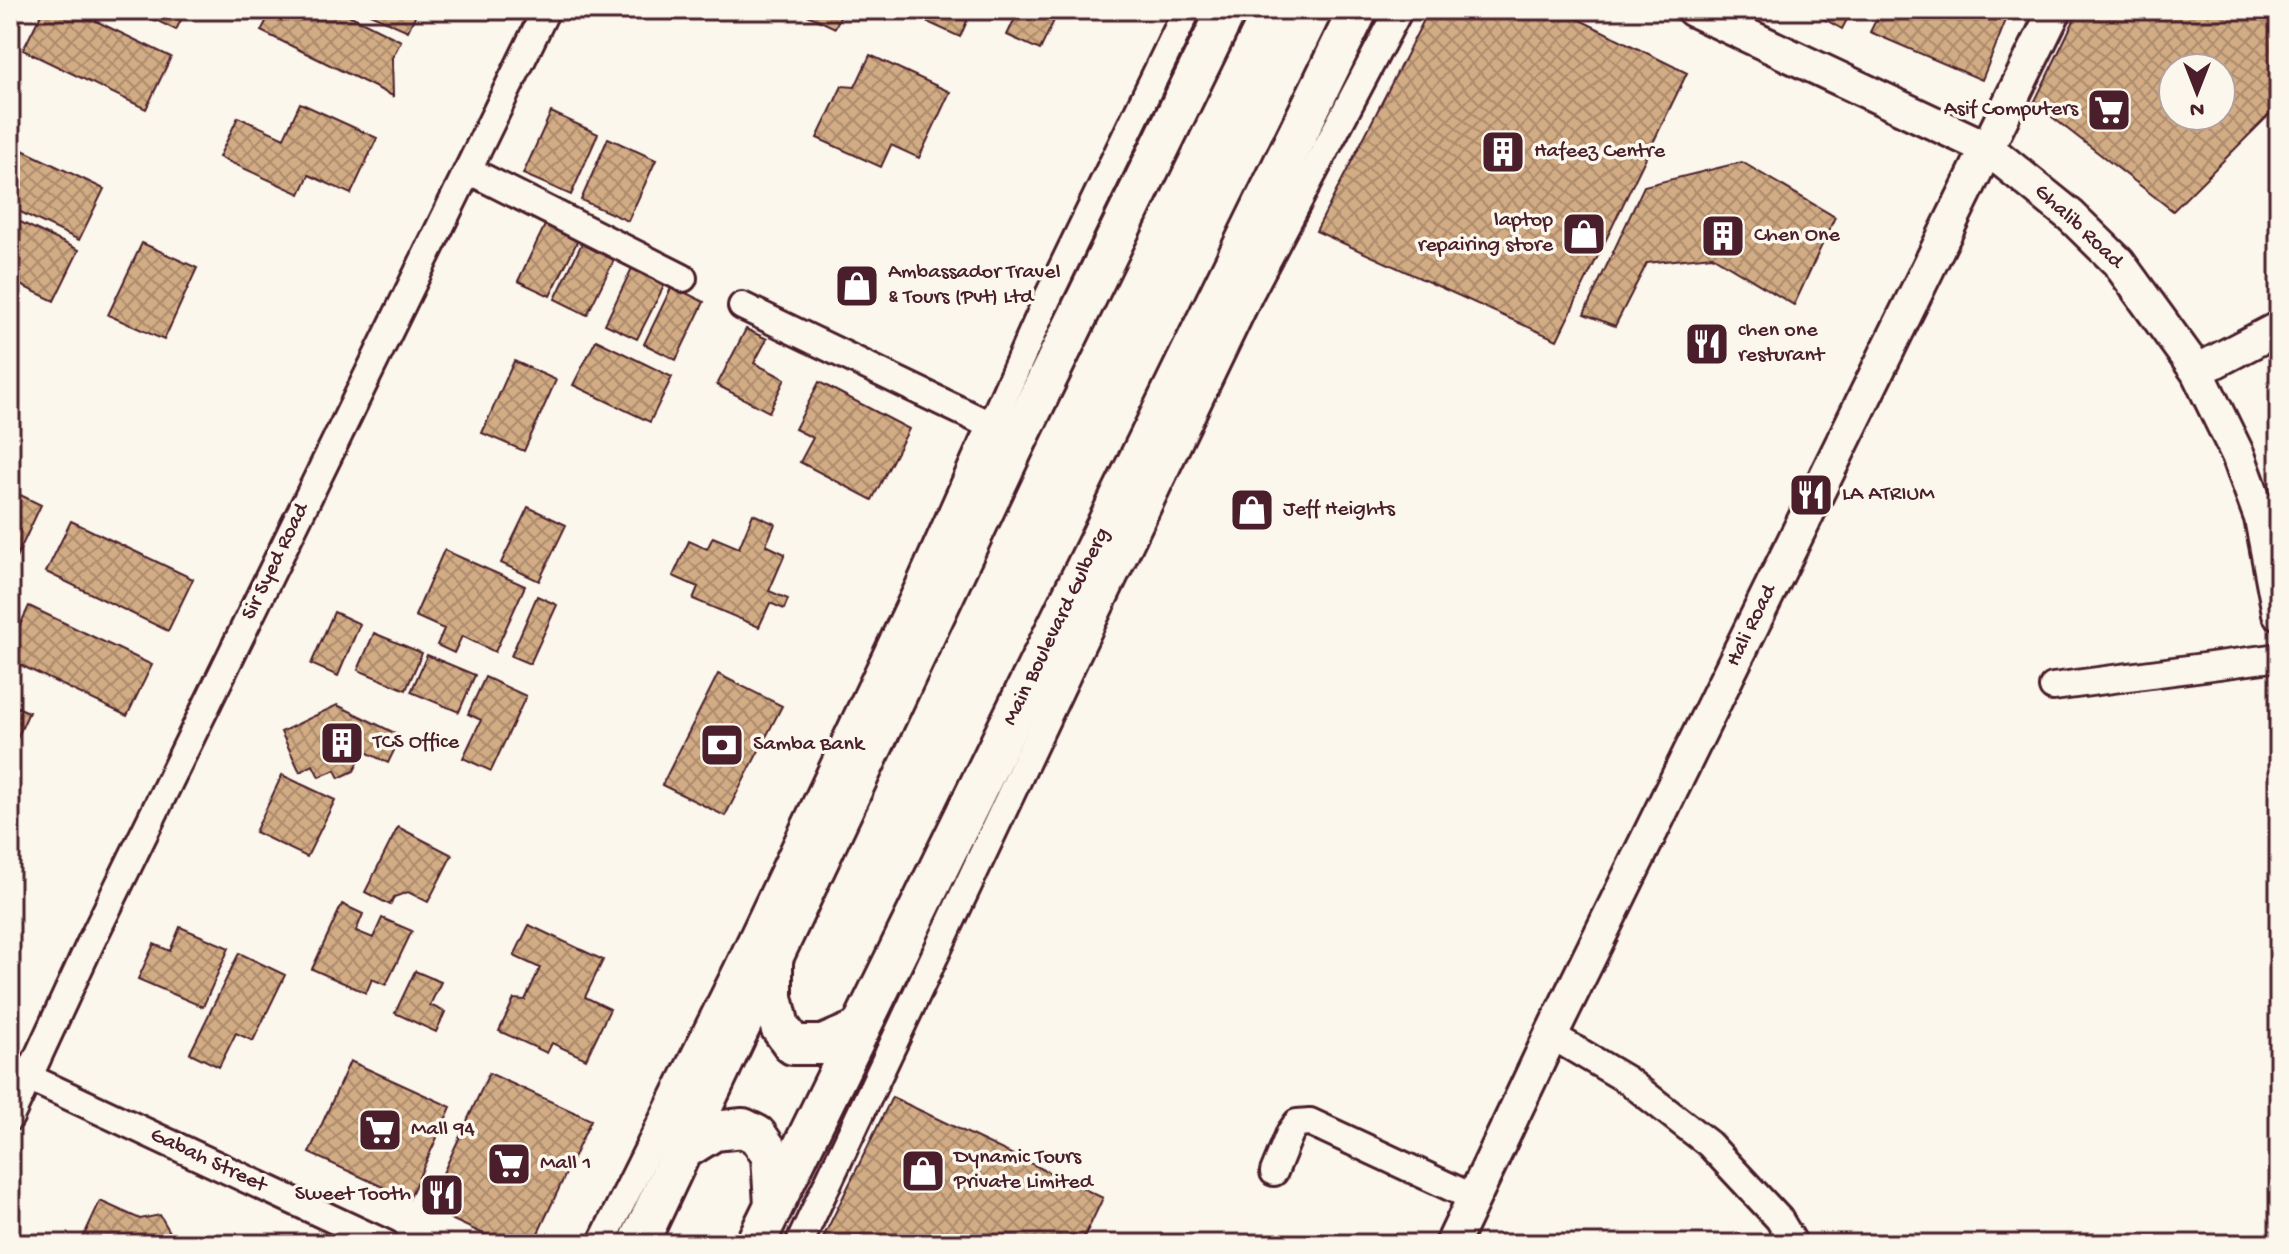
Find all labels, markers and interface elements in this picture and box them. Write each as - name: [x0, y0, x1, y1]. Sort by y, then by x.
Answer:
- north arrow: [2157, 52, 2237, 132]
- supermarket icon: Asif Computers: [2085, 86, 2133, 134]
- text: N: [2190, 95, 2204, 121]
- place label: Asif Computers: [1944, 97, 2079, 123]
- building icon: Hafeez Centre: [1479, 128, 1527, 176]
- place label: Hafeez Centre: [1534, 139, 1666, 165]
- street label: Ghalib Road: [2028, 179, 2130, 276]
- place label: laptop repairing store: [1418, 208, 1554, 259]
- shop icon: laptop repairing store: [1560, 210, 1608, 258]
- building icon: Chen One: [1699, 212, 1747, 260]
- place label: Chen One: [1754, 223, 1840, 249]
- place label: Ambassador Travel & Tours (Pvt) Ltd: [888, 260, 1061, 311]
- shop icon: Ambassador Travel & Tours (Pvt) Ltd: [833, 262, 881, 310]
- place label: chen one resturant: [1738, 318, 1826, 369]
- restaurant icon: chen one resturant: [1683, 320, 1731, 368]
- restaurant icon: LA ATRIUM: [1787, 471, 1835, 519]
- place label: LA ATRIUM: [1842, 482, 1935, 508]
- shop icon: Jeff Heights: [1228, 486, 1276, 534]
- place label: Jeff Heights: [1283, 497, 1396, 523]
- street label: Sir Syed Road: [237, 498, 316, 625]
- street label: Main Boulevard Gulberg: [998, 524, 1116, 730]
- street label: Hali Road: [1721, 579, 1784, 671]
- building icon: TCS Office: [318, 719, 366, 767]
- bank icon: Samba Bank: [698, 721, 746, 769]
- place label: TCS Office: [371, 730, 460, 756]
- place label: Samba Bank: [753, 732, 866, 758]
- supermarket icon: Mall 94: [356, 1106, 404, 1154]
- place label: Mall 94: [411, 1117, 475, 1143]
- street label: Gabah Street: [146, 1123, 272, 1200]
- supermarket icon: Mall 1: [485, 1140, 533, 1188]
- place label: Dynamic Tours Private Limited: [952, 1145, 1095, 1196]
- shop icon: Dynamic Tours Private Limited: [899, 1147, 947, 1195]
- place label: Mall 1: [540, 1151, 591, 1177]
- restaurant icon: Sweet Tooth: [418, 1171, 466, 1219]
- place label: Sweet Tooth: [295, 1182, 411, 1208]

